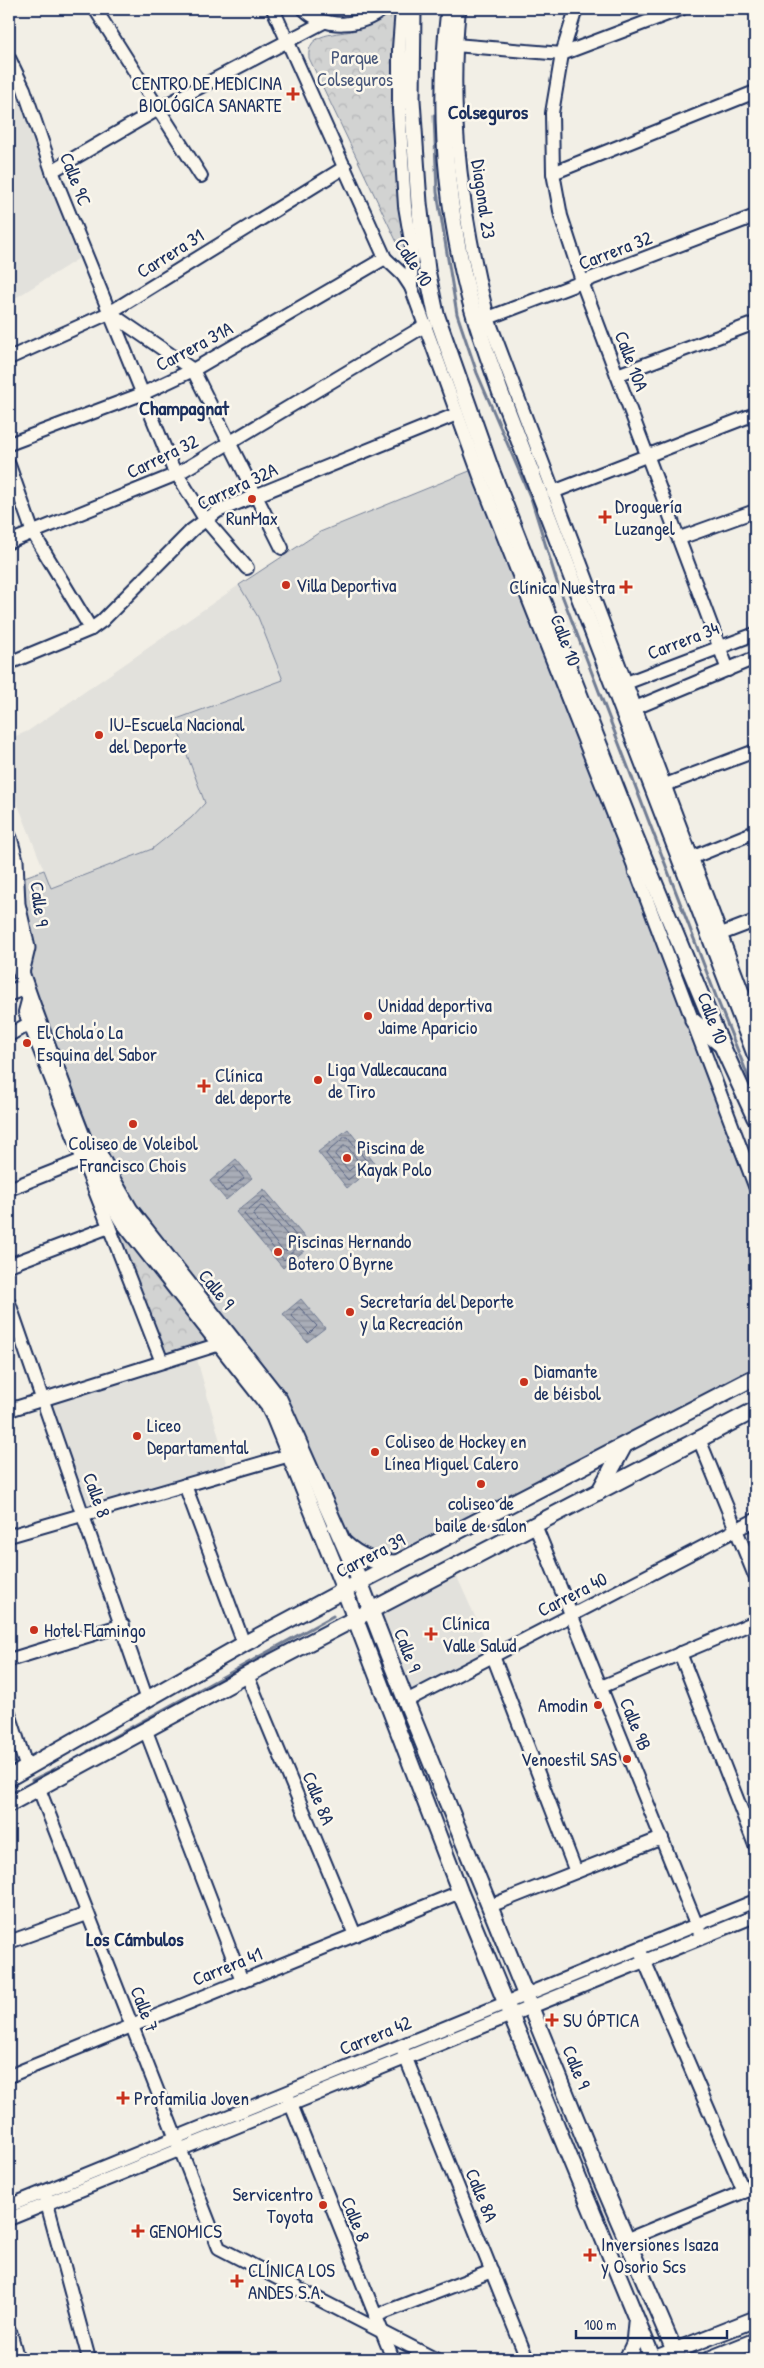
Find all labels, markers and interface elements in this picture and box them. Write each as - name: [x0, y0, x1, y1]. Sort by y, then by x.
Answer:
- park label: Parque Colseguros: [317, 44, 393, 92]
- place label: CENTRO DE MEDICINA BIOLÓGICA SANARTE: [131, 70, 283, 118]
- marker: CENTRO DE MEDICINA BIOLÓGICA SANARTE: [286, 87, 300, 101]
- district label: Colseguros: [448, 98, 528, 126]
- street label: Calle 9C: [54, 148, 98, 210]
- street label: Diagonal 23: [466, 158, 502, 240]
- street label: Carrera 31: [131, 222, 209, 284]
- street label: Carrera 32: [575, 224, 656, 276]
- street label: Calle 10: [389, 233, 439, 291]
- street label: Carrera 31A: [151, 315, 237, 377]
- street label: Calle 10A: [609, 327, 655, 395]
- district label: Champagnat: [139, 394, 230, 422]
- street label: Carrera 32: [122, 427, 202, 484]
- street label: Carrera 32A: [193, 456, 281, 516]
- marker: RunMax: [246, 493, 258, 505]
- place label: Droguería Luzangel: [615, 493, 682, 541]
- place label: RunMax: [226, 505, 278, 531]
- marker: Droguería Luzangel: [599, 511, 611, 523]
- place label: Villa Deportiva: [296, 572, 397, 598]
- place label: Clínica Nuestra: [509, 574, 616, 600]
- marker: Villa Deportiva: [280, 579, 292, 591]
- marker: Clínica Nuestra: [619, 580, 633, 594]
- street label: Calle 10: [544, 610, 588, 670]
- street label: Carrera 34: [643, 614, 723, 666]
- place label: IU-Escuela Nacional del Deporte: [109, 711, 246, 759]
- marker: IU-Escuela Nacional del Deporte: [93, 729, 105, 741]
- street label: Calle 9: [24, 880, 56, 928]
- street label: Calle 10: [691, 988, 735, 1048]
- place label: Unidad deportiva Jaime Aparicio: [378, 992, 492, 1040]
- marker: Unidad deportiva Jaime Aparicio: [362, 1010, 374, 1022]
- place label: El Chola'o La Esquina del Sabor: [37, 1019, 158, 1067]
- marker: El Chola'o La Esquina del Sabor: [21, 1037, 33, 1049]
- place label: Liga Vallecaucana de Tiro: [328, 1056, 447, 1104]
- place label: Clínica del deporte: [215, 1062, 292, 1110]
- marker: Liga Vallecaucana de Tiro: [312, 1074, 324, 1086]
- marker: Clínica del deporte: [197, 1079, 211, 1093]
- marker: Coliseo de Voleibol Francisco Chois: [127, 1118, 139, 1130]
- place label: Coliseo de Voleibol Francisco Chois: [68, 1130, 199, 1178]
- place label: Piscina de Kayak Polo: [357, 1134, 432, 1182]
- marker: Piscina de Kayak Polo: [341, 1152, 353, 1164]
- place label: Piscinas Hernando Botero O'Byrne: [288, 1228, 412, 1276]
- marker: Piscinas Hernando Botero O'Byrne: [272, 1246, 284, 1258]
- street label: Calle 9: [193, 1263, 241, 1315]
- place label: Secretaría del Deporte y la Recreación: [360, 1288, 515, 1336]
- marker: Secretaría del Deporte y la Recreación: [344, 1306, 356, 1318]
- place label: Diamante de béisbol: [534, 1358, 602, 1406]
- marker: Diamante de béisbol: [518, 1376, 530, 1388]
- place label: Liceo Departamental: [147, 1412, 250, 1460]
- place label: Coliseo de Hockey en Línea Miguel Calero: [385, 1428, 527, 1476]
- marker: Liceo Departamental: [131, 1430, 143, 1442]
- marker: Coliseo de Hockey en Línea Miguel Calero: [369, 1446, 381, 1458]
- street label: Calle 8: [77, 1469, 117, 1521]
- marker: coliseo de baile de salon: [475, 1478, 487, 1490]
- place label: coliseo de baile de salon: [435, 1490, 527, 1538]
- street label: Carrera 39: [331, 1526, 409, 1584]
- street label: Carrera 40: [533, 1565, 611, 1623]
- place label: Clínica Valle Salud: [442, 1610, 517, 1658]
- place label: Hotel Flamingo: [44, 1617, 146, 1643]
- marker: Hotel Flamingo: [28, 1624, 40, 1636]
- street label: Calle 9: [388, 1624, 428, 1676]
- marker: Clínica Valle Salud: [424, 1627, 438, 1641]
- place label: Amodin: [538, 1692, 588, 1718]
- street label: Calle 9B: [614, 1694, 658, 1754]
- marker: Amodin: [592, 1699, 604, 1711]
- place label: Venoestil SAS: [521, 1746, 617, 1772]
- marker: Venoestil SAS: [621, 1753, 633, 1765]
- street label: Calle 8A: [297, 1767, 341, 1829]
- district label: Los Cámbulos: [86, 1925, 184, 1952]
- street label: Carrera 41: [188, 1940, 266, 1992]
- street label: Calle 7: [124, 1982, 166, 2036]
- place label: SU ÓPTICA: [563, 2007, 639, 2033]
- street label: Carrera 42: [335, 2009, 415, 2061]
- marker: SU ÓPTICA: [545, 2013, 559, 2027]
- street label: Calle 9: [557, 2041, 597, 2093]
- place label: Profamilia Joven: [134, 2085, 249, 2111]
- marker: Profamilia Joven: [116, 2091, 130, 2105]
- street label: Calle 8A: [460, 2164, 504, 2226]
- place label: Servicentro Toyota: [233, 2181, 314, 2229]
- street label: Calle 8: [335, 2193, 377, 2245]
- marker: Servicentro Toyota: [317, 2199, 329, 2211]
- place label: GENOMICS: [149, 2218, 222, 2244]
- marker: GENOMICS: [131, 2224, 145, 2238]
- place label: Inversiones Isaza y Osorio Scs: [601, 2231, 719, 2279]
- marker: Inversiones Isaza y Osorio Scs: [583, 2248, 597, 2262]
- place label: CLÍNICA LOS ANDES S.A.: [248, 2257, 335, 2305]
- marker: CLÍNICA LOS ANDES S.A.: [230, 2274, 244, 2288]
- scale bar: [576, 2308, 728, 2340]
- text: 100 m: [584, 2314, 617, 2335]

